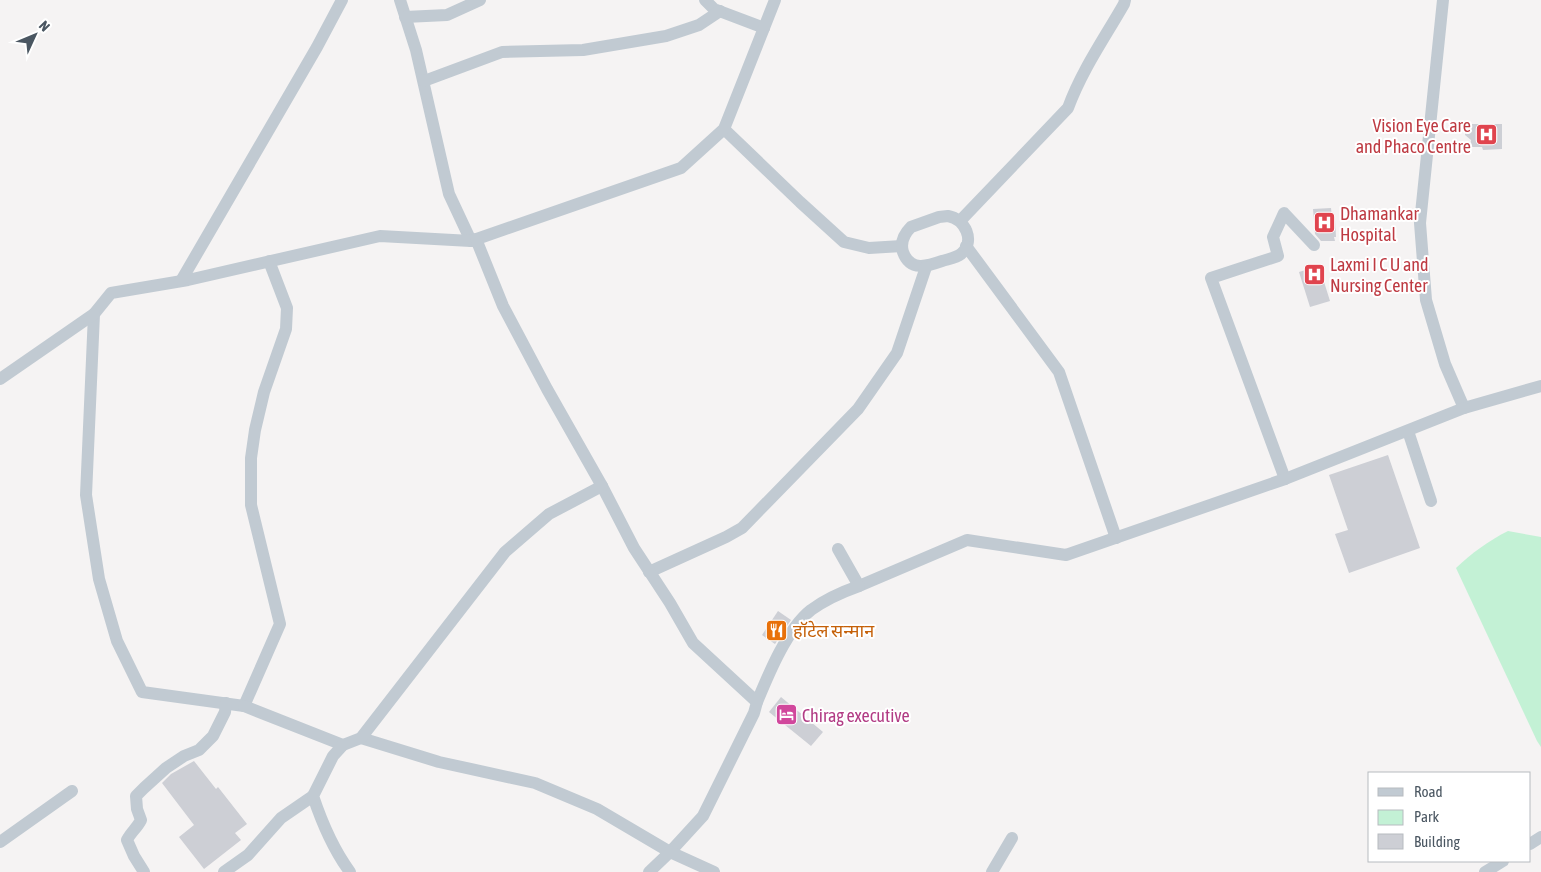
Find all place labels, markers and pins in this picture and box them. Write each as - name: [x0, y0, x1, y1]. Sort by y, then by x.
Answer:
- place label: Vision Eye Care and Phaco Centre: [1356, 115, 1471, 157]
- hospital icon: Vision Eye Care and Phaco Centre: [1475, 123, 1499, 147]
- place label: Dhamankar Hospital: [1340, 203, 1420, 245]
- hospital icon: Dhamankar Hospital: [1312, 211, 1336, 235]
- place label: Laxmi I C U and Nursing Center: [1330, 254, 1429, 296]
- hospital icon: Laxmi I C U and Nursing Center: [1302, 262, 1326, 286]
- restaurant icon: हॉटेल सन्मान: [765, 618, 789, 642]
- place label: हॉटेल सन्मान: [793, 620, 875, 641]
- hotel icon: Chirag executive: [774, 703, 798, 727]
- place label: Chirag executive: [802, 705, 910, 726]

